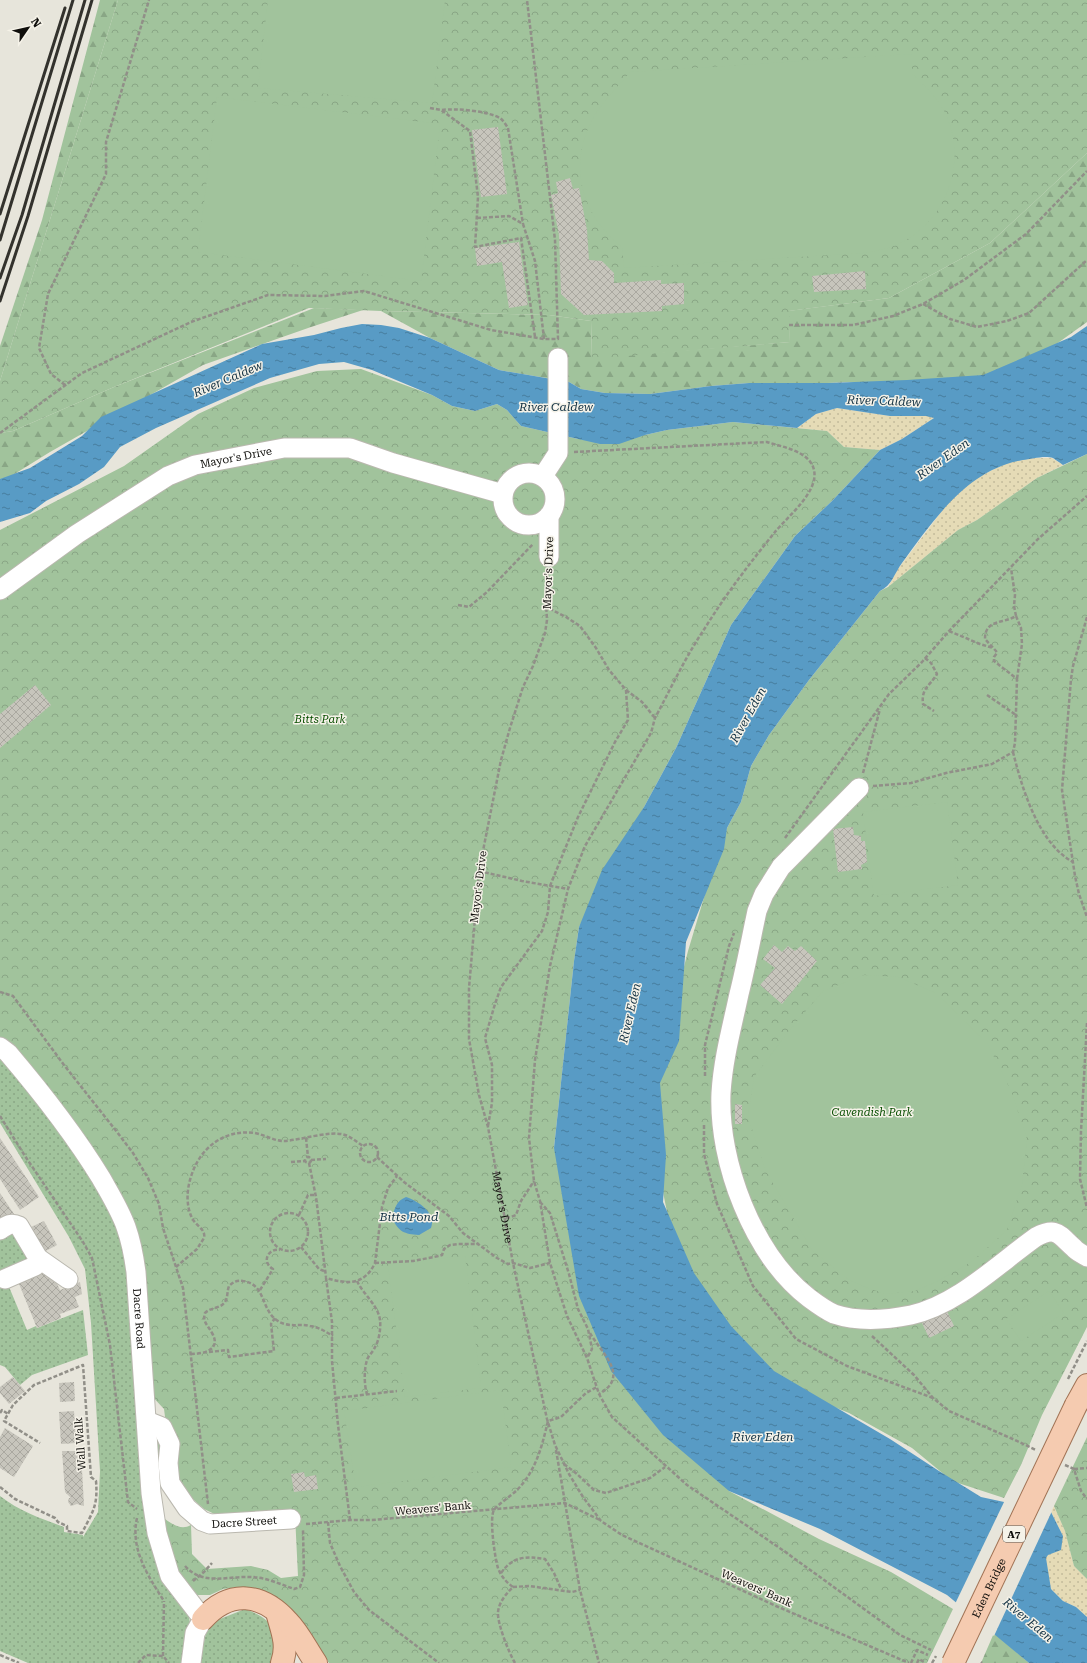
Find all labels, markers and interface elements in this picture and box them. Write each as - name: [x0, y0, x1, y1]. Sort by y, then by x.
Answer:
- north arrow: [8, 8, 48, 48]
- text: N: [28, 16, 44, 30]
- water label: River Caldew: [190, 358, 265, 400]
- water label: River Caldew: [846, 393, 922, 409]
- water label: River Caldew: [518, 400, 594, 414]
- water label: River Eden: [913, 436, 972, 483]
- street label: Mayor's Drive: [199, 444, 273, 471]
- street label: Mayor's Drive: [541, 536, 556, 610]
- water label: River Eden: [727, 685, 769, 746]
- park label: Bitts Park: [294, 713, 345, 726]
- street label: Mayor's Drive: [468, 850, 489, 924]
- water label: River Eden: [616, 982, 644, 1045]
- park label: Cavendish Park: [832, 1106, 912, 1119]
- street label: Mayor's Drive: [489, 1170, 515, 1244]
- water label: Bitts Pond: [379, 1210, 439, 1224]
- street label: Dacre Road: [130, 1288, 147, 1350]
- street label: Wall Walk: [72, 1417, 89, 1471]
- water label: River Eden: [732, 1430, 793, 1444]
- street label: Weavers' Bank: [394, 1499, 472, 1518]
- street label: Dacre Street: [211, 1514, 277, 1531]
- road number: A7: [1003, 1526, 1025, 1542]
- street label: Eden Bridge: [969, 1556, 1009, 1620]
- street label: Weavers' Bank: [719, 1567, 795, 1610]
- water label: River Eden: [999, 1594, 1056, 1645]

